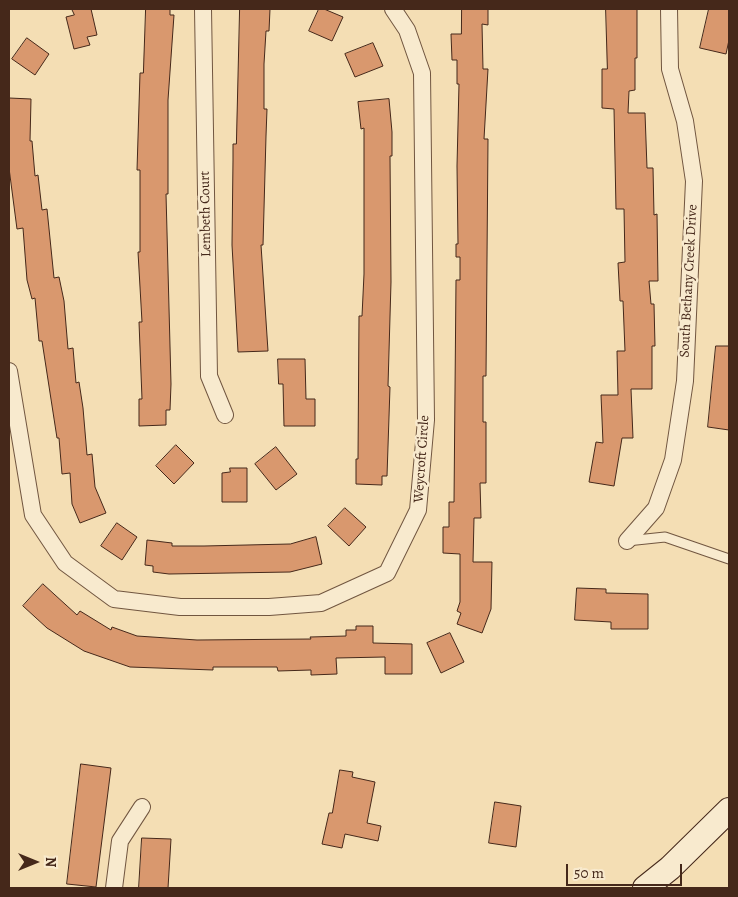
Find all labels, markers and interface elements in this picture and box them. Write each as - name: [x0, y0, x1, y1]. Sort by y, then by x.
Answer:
- street label: Lembeth Court: [197, 171, 215, 257]
- street label: South Bethany Creek Drive: [677, 204, 701, 358]
- street label: Weycroft Circle: [411, 415, 433, 503]
- north arrow: [10, 837, 60, 887]
- scale bar: [568, 854, 684, 886]
- text: N: [41, 857, 60, 867]
- text: 50 m: [574, 863, 604, 883]

